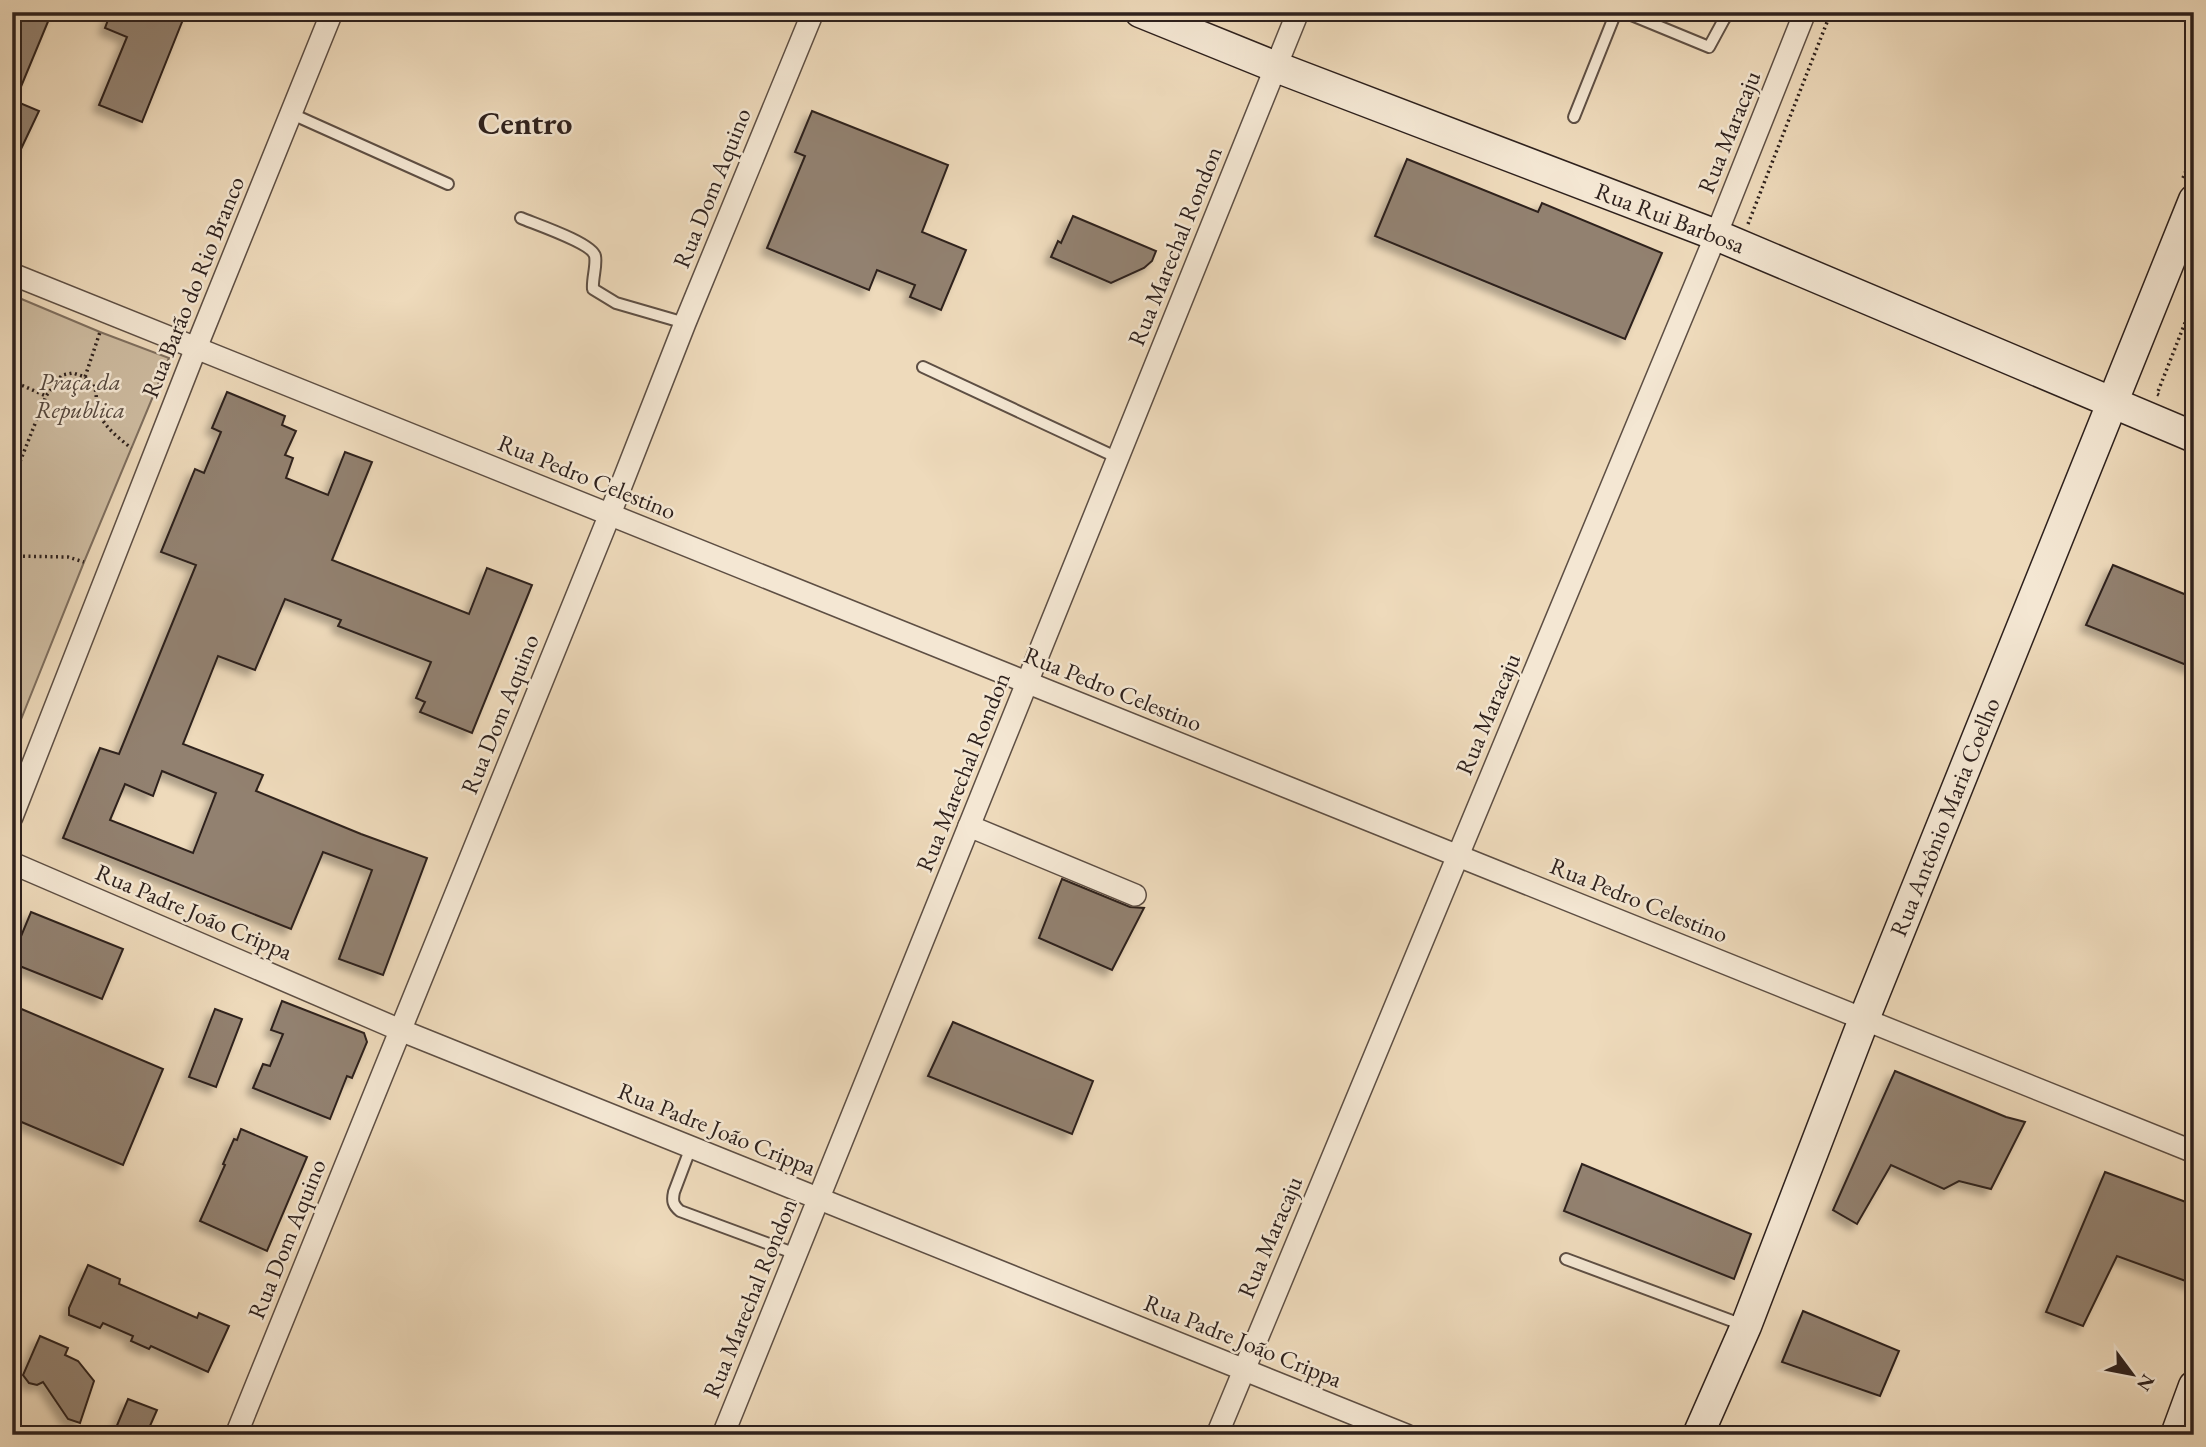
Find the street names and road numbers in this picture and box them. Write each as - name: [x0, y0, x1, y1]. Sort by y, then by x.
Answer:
- street label: Rua Maracaju: [1690, 66, 1767, 198]
- street label: Rua Dom Aquino: [665, 103, 758, 272]
- street label: Rua Marechal Rondon: [1120, 141, 1229, 350]
- street label: Rua Barão do Rio Branco: [134, 171, 251, 402]
- street label: Rua Rui Barbosa: [1591, 175, 1750, 260]
- street label: Rua Pedro Celestino: [494, 427, 681, 526]
- street label: Rua Dom Aquino: [453, 629, 546, 798]
- street label: Rua Pedro Celestino: [1020, 639, 1207, 738]
- street label: Rua Maracaju: [1448, 648, 1527, 779]
- street label: Rua Marechal Rondon: [908, 667, 1017, 876]
- street label: Rua Antônio Maria Coelho: [1882, 693, 2007, 941]
- street label: Rua Pedro Celestino: [1546, 850, 1733, 949]
- street label: Rua Padre João Crippa: [91, 856, 298, 967]
- street label: Rua Padre João Crippa: [614, 1075, 821, 1183]
- street label: Rua Dom Aquino: [240, 1154, 333, 1323]
- street label: Rua Maracaju: [1230, 1171, 1309, 1302]
- street label: Rua Marechal Rondon: [695, 1193, 804, 1402]
- street label: Rua Padre João Crippa: [1140, 1287, 1347, 1395]

